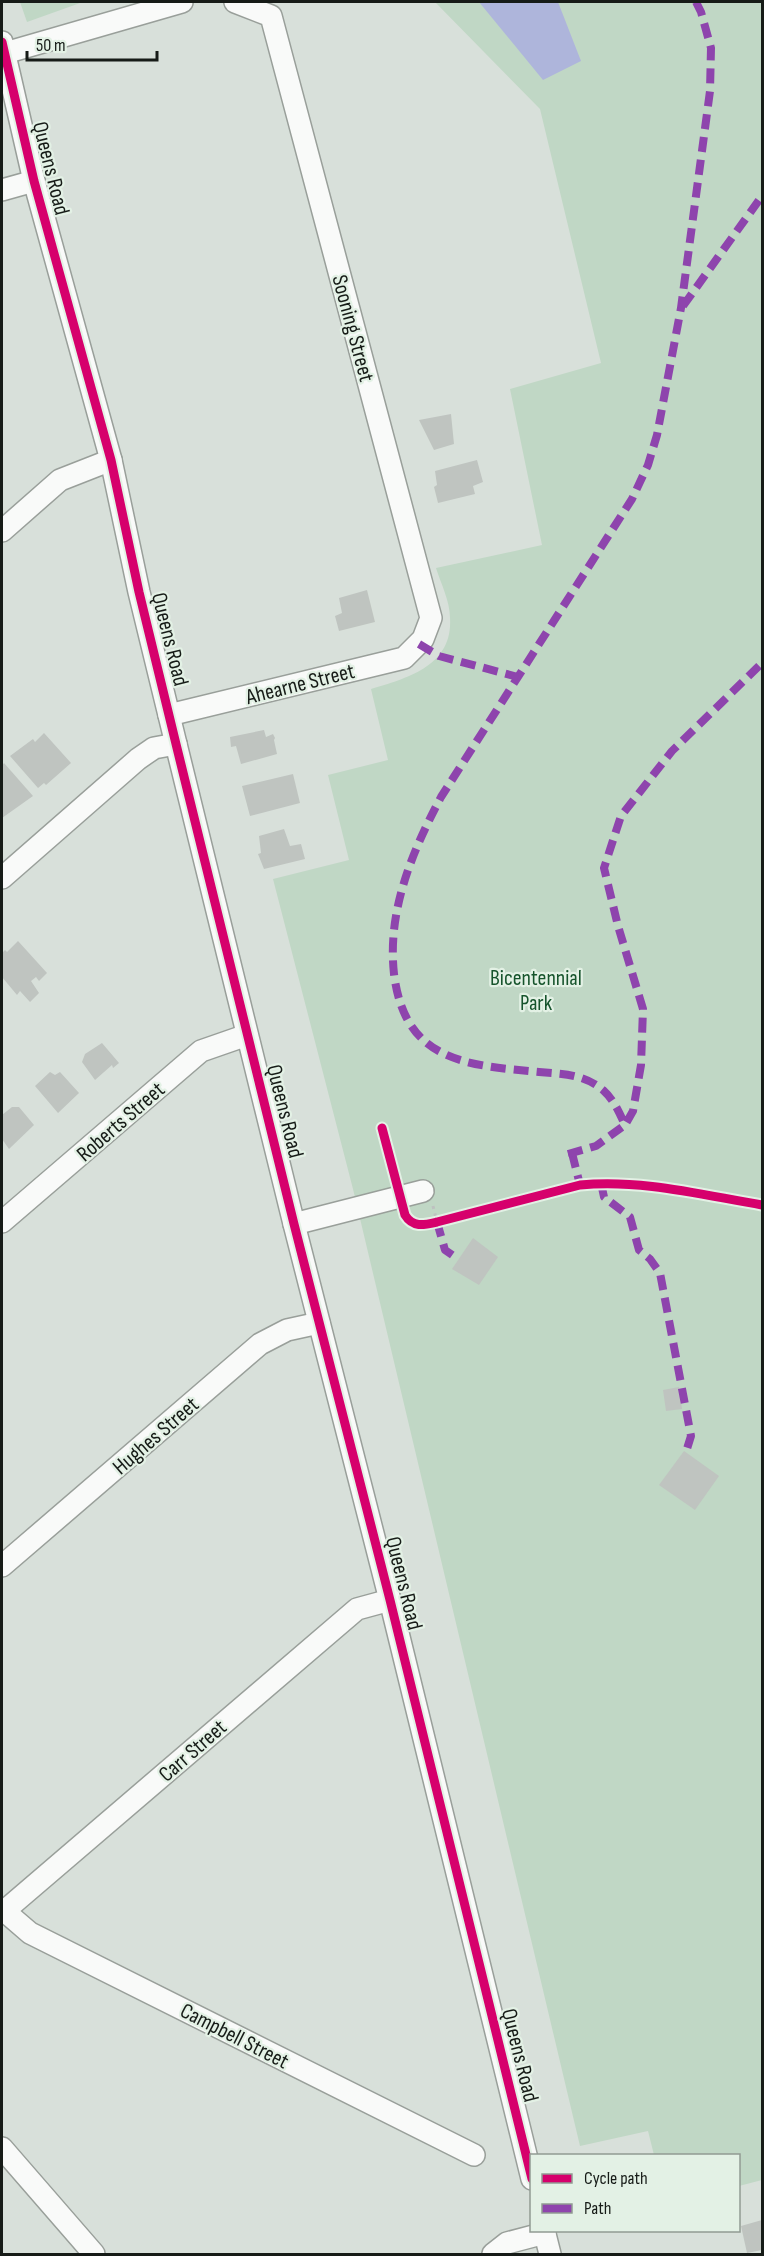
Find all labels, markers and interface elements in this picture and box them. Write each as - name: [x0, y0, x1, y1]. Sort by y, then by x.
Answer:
- scale bar: [27, 24, 158, 62]
- text: 50 m: [36, 35, 66, 56]
- street label: Queens Road: [26, 119, 75, 218]
- street label: Sooning Street: [325, 272, 380, 385]
- street label: Queens Road: [145, 590, 194, 689]
- street label: Ahearne Street: [242, 658, 358, 711]
- park label: Bicentennial Park: [490, 965, 582, 1017]
- street label: Queens Road: [260, 1062, 309, 1161]
- street label: Roberts Street: [71, 1076, 171, 1168]
- street label: Hughes Street: [107, 1391, 205, 1481]
- street label: Queens Road: [379, 1534, 428, 1633]
- street label: Carr Street: [153, 1714, 233, 1788]
- street label: Campbell Street: [176, 1998, 293, 2075]
- street label: Queens Road: [495, 2006, 544, 2105]
- legend: [530, 2154, 740, 2232]
- text: Cycle path: [584, 2168, 648, 2189]
- text: Path: [584, 2198, 612, 2219]

